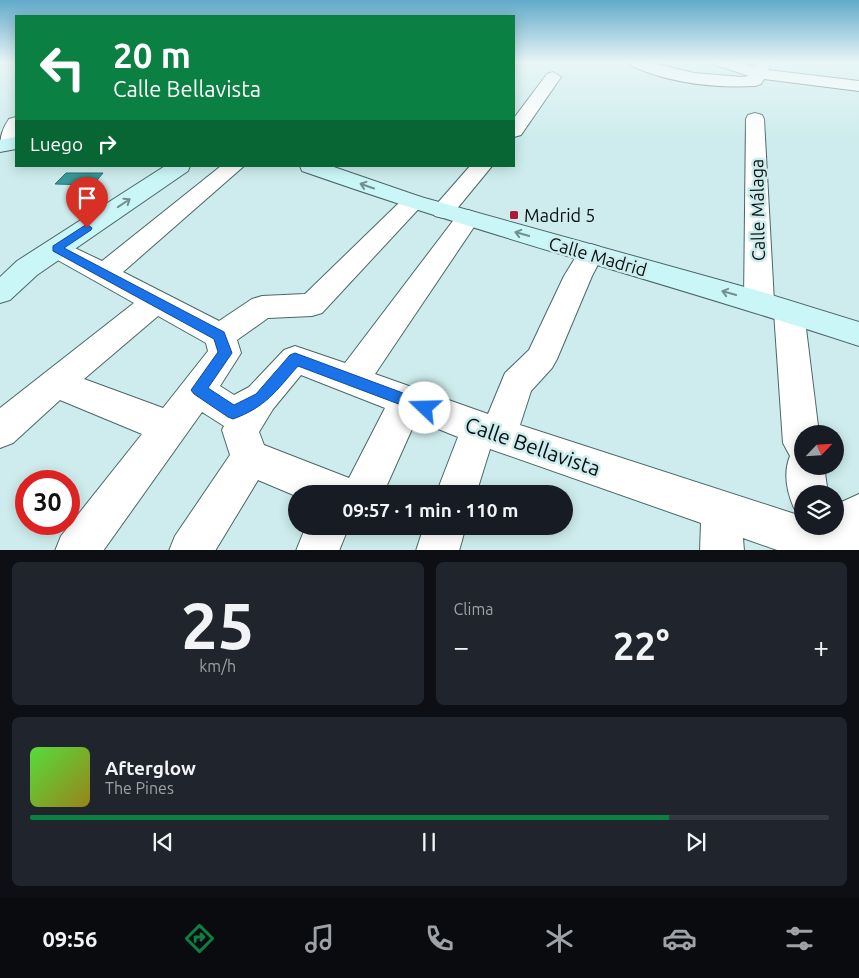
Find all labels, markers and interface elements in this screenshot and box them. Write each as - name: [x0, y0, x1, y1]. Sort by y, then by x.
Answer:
- icon: left: [30, 35, 95, 100]
- text: 20 m: [113, 35, 191, 75]
- text: Calle Bellavista: [113, 76, 261, 101]
- icon: right: [93, 130, 121, 158]
- text: Luego: [30, 133, 83, 155]
- street label: Calle Málaga: [746, 159, 768, 261]
- pin: [66, 177, 108, 228]
- one-way arrow: [360, 181, 375, 190]
- icon: arrive: [73, 184, 101, 212]
- one-way arrow: [117, 198, 131, 208]
- place label: Madrid 5: [524, 205, 595, 225]
- marker: Madrid 5: [508, 209, 520, 221]
- one-way arrow: [515, 228, 531, 238]
- street label: Calle Madrid: [547, 232, 649, 280]
- one-way arrow: [721, 288, 737, 297]
- position arrow: [398, 381, 450, 433]
- street label: Calle Bellavista: [462, 412, 604, 480]
- north arrow: [794, 425, 844, 475]
- map controls: [794, 425, 844, 535]
- speed limit sign: 30: [15, 470, 80, 535]
- button: layers: [794, 485, 844, 535]
- text: 09:57 · 1 min · 110 m: [343, 499, 518, 521]
- text: 25: [181, 588, 254, 661]
- text: Clima: [454, 600, 493, 618]
- text: 22°: [613, 625, 669, 667]
- text: −: [454, 631, 469, 662]
- text: +: [813, 631, 829, 662]
- text: km/h: [199, 657, 236, 675]
- text: Afterglow: [105, 757, 196, 779]
- text: The Pines: [105, 779, 174, 797]
- icon: previous: [149, 828, 177, 856]
- icon: pause: [415, 828, 443, 856]
- icon: next: [682, 828, 710, 856]
- icon: directions: [182, 921, 217, 956]
- icon: music: [302, 921, 337, 956]
- icon: phone: [422, 921, 457, 956]
- icon: climate: [542, 921, 577, 956]
- icon: car: [662, 921, 697, 956]
- icon: filters: [782, 921, 817, 956]
- text: 09:56: [42, 926, 97, 951]

